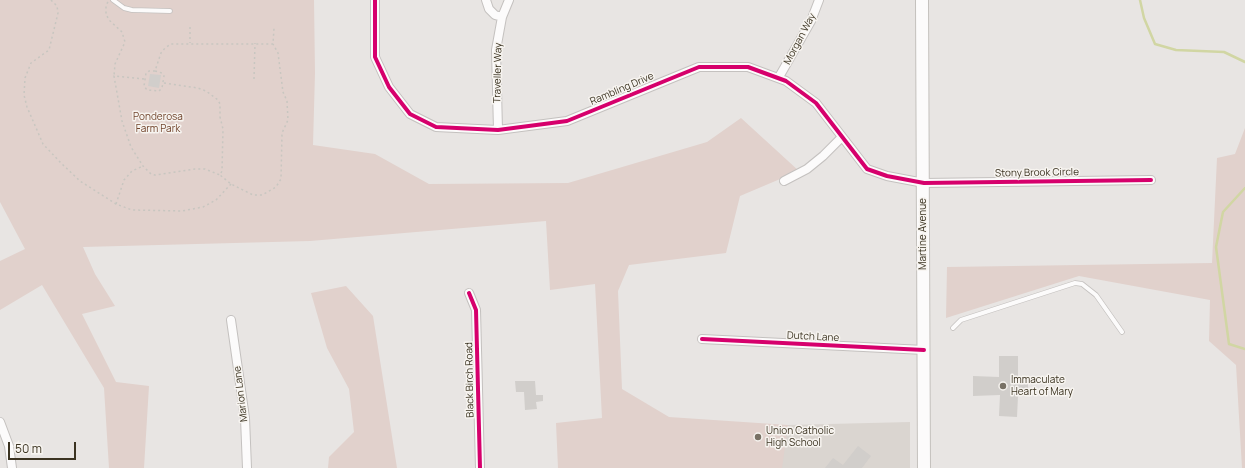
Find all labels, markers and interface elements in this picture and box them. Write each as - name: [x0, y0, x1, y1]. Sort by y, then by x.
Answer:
- street label: Morgan Way: [781, 11, 819, 67]
- street label: Traveller Way: [491, 43, 505, 103]
- street label: Rambling Drive: [588, 70, 656, 108]
- park label: Ponderosa Farm Park: [133, 111, 183, 134]
- street label: Stony Brook Circle: [995, 166, 1079, 180]
- street label: Martine Avenue: [917, 198, 929, 270]
- street label: Dutch Lane: [787, 330, 839, 344]
- street label: Black Birch Road: [463, 342, 477, 418]
- street label: Marion Lane: [232, 365, 250, 423]
- place label: Immaculate Heart of Mary: [1011, 374, 1073, 398]
- marker: Immaculate Heart of Mary: [998, 381, 1008, 391]
- place label: Union Catholic High School: [766, 425, 834, 448]
- marker: Union Catholic High School: [753, 432, 763, 442]
- scale bar: [10, 434, 78, 460]
- text: 50 m: [15, 440, 42, 457]

